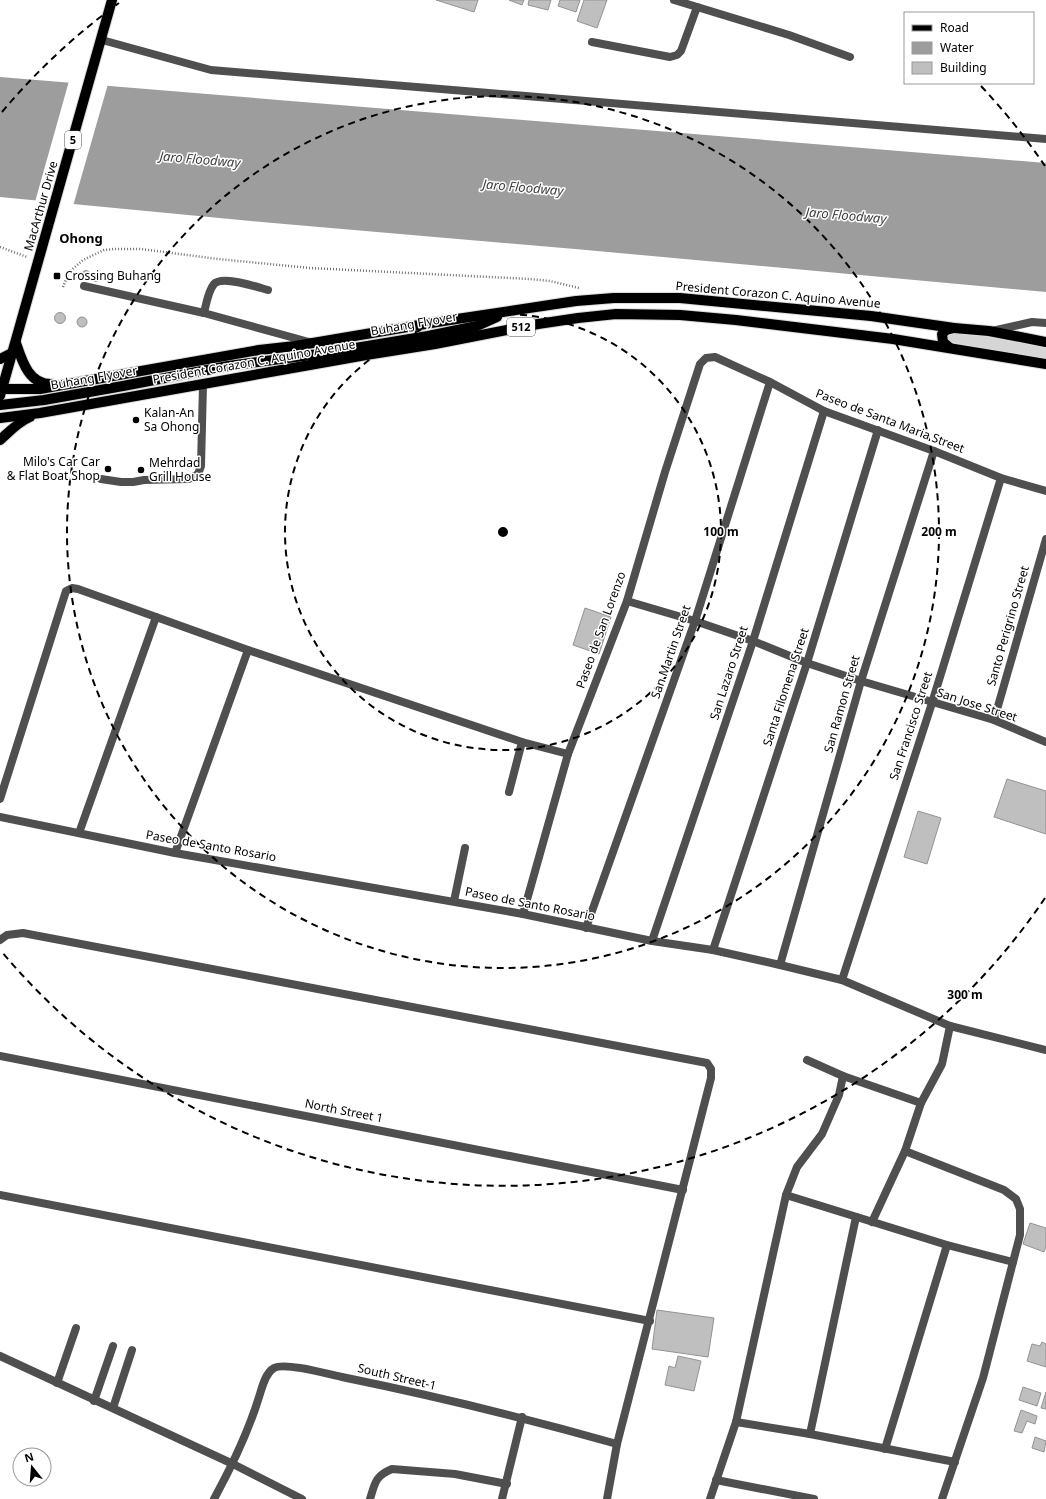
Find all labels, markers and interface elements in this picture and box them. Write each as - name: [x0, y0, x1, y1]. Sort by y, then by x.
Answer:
- legend: [904, 12, 1034, 84]
- text: Road: [940, 19, 969, 36]
- text: Water: [940, 39, 974, 56]
- text: Building: [940, 59, 987, 76]
- road number: 5: [65, 131, 81, 149]
- water label: Jaro Floodway: [156, 146, 242, 172]
- street label: MacArthur Drive: [20, 159, 62, 253]
- water label: Jaro Floodway: [479, 174, 565, 200]
- water label: Jaro Floodway: [802, 202, 888, 228]
- district label: Ohong: [59, 229, 103, 247]
- place label: Crossing Buhang: [65, 267, 161, 284]
- marker: Crossing Buhang: [52, 271, 62, 281]
- street label: President Corazon C. Aquino Avenue: [675, 277, 881, 312]
- street label: Buhang Flyover: [369, 308, 459, 339]
- road number: 512: [507, 318, 535, 336]
- street label: President Corazon C. Aquino Avenue: [151, 335, 357, 388]
- street label: Buhang Flyover: [49, 362, 139, 393]
- street label: Paseo de Santa Maria Street: [813, 384, 968, 457]
- place label: Kalan-An Sa Ohong: [144, 404, 199, 435]
- marker: Kalan-An Sa Ohong: [131, 415, 141, 425]
- place label: Milo's Car Car & Flat Boat Shop: [7, 453, 100, 484]
- place label: Mehrdad Grill House: [149, 454, 211, 485]
- marker: Milo's Car Car & Flat Boat Shop: [103, 464, 113, 474]
- marker: Mehrdad Grill House: [136, 465, 146, 475]
- text: 100 m: [703, 523, 739, 540]
- text: 200 m: [921, 523, 957, 540]
- centre of rings: [496, 525, 510, 539]
- street label: Santo Perigrino Street: [982, 563, 1033, 688]
- street label: Paseo de San Lorenzo: [571, 569, 630, 691]
- street label: San Martin Street: [647, 602, 695, 701]
- street label: San Lazaro Street: [705, 623, 752, 722]
- street label: Santa Filomena Street: [758, 625, 813, 748]
- street label: San Ramon Street: [819, 653, 864, 755]
- street label: San Francisco Street: [885, 669, 936, 782]
- street label: San Jose Street: [935, 684, 1020, 726]
- street label: Paseo de Santo Rosario: [145, 826, 278, 865]
- street label: Paseo de Santo Rosario: [464, 883, 597, 924]
- text: 300 m: [947, 986, 983, 1003]
- street label: North Street 1: [303, 1095, 385, 1126]
- street label: South Street-1: [356, 1359, 438, 1394]
- north arrow: [12, 1447, 52, 1487]
- text: N: [22, 1448, 35, 1465]

